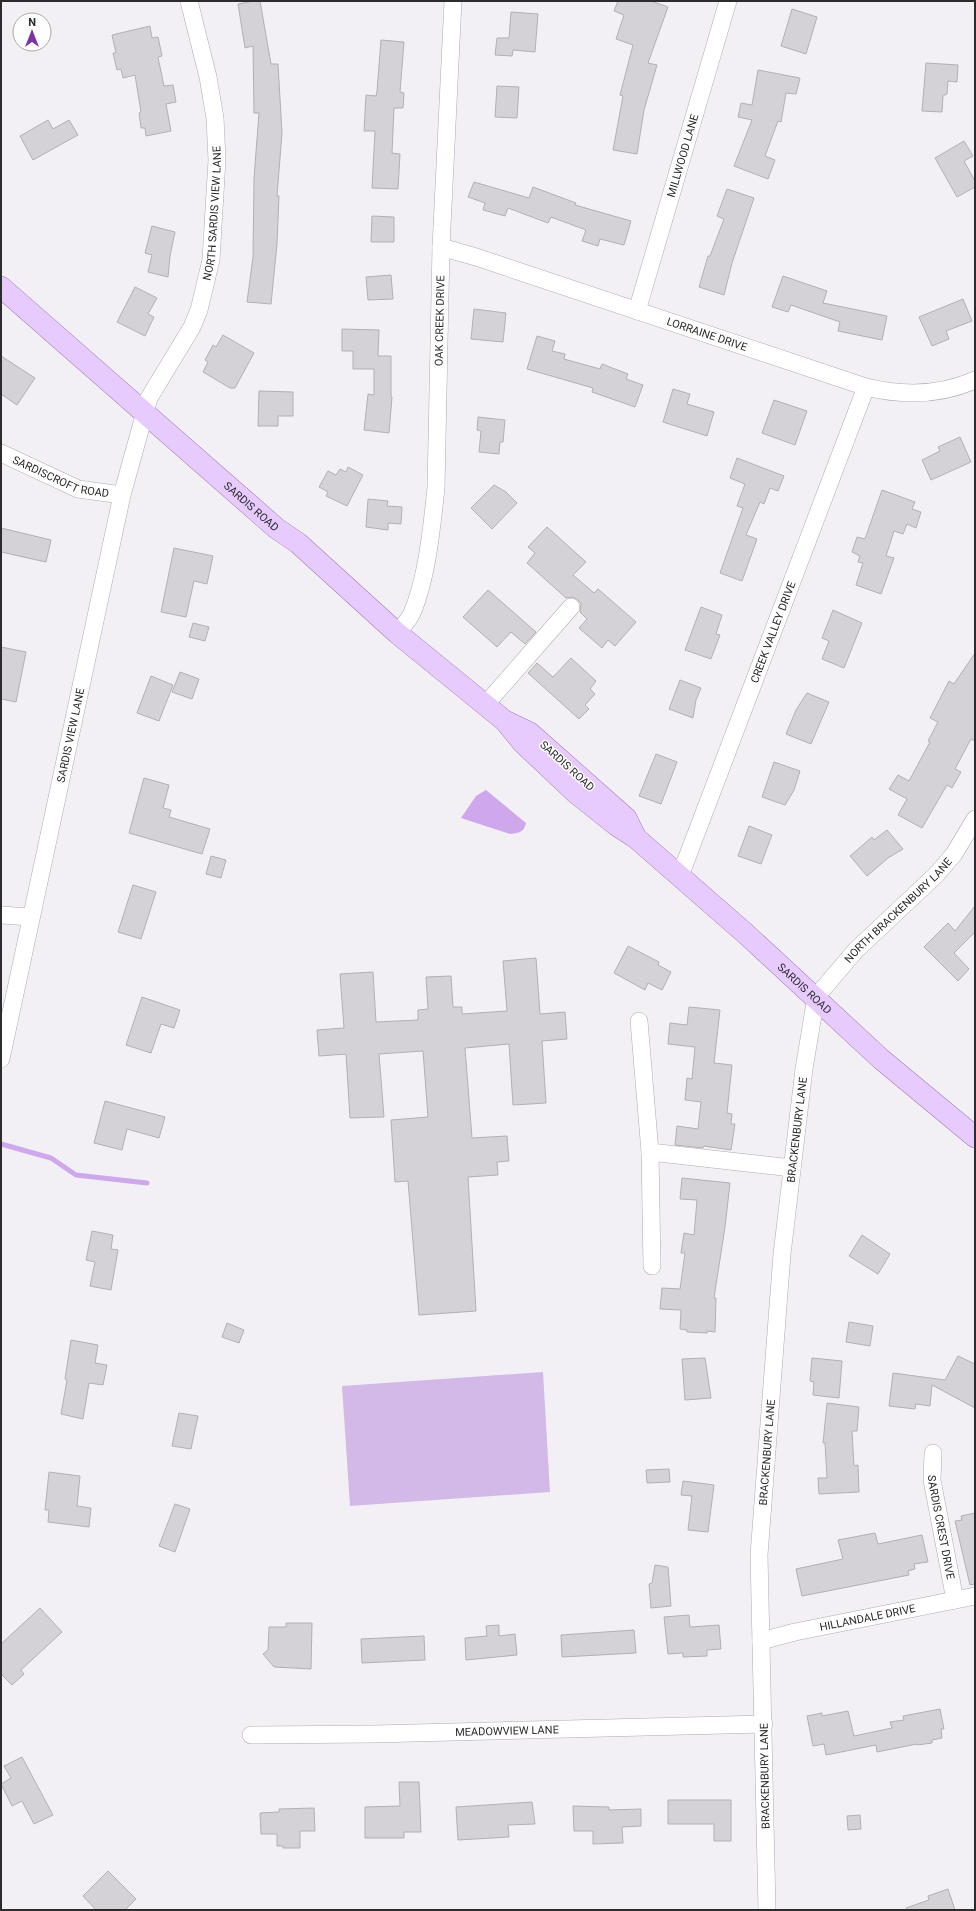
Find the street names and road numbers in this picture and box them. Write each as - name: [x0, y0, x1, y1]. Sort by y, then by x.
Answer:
- street label: MILLWOOD LANE: [664, 113, 701, 199]
- street label: NORTH SARDIS VIEW LANE: [200, 146, 224, 282]
- street label: OAK CREEK DRIVE: [432, 275, 447, 366]
- street label: LORRAINE DRIVE: [665, 315, 749, 353]
- street label: SARDISCROFT ROAD: [11, 453, 110, 500]
- street label: SARDIS ROAD: [221, 479, 282, 534]
- street label: CREEK VALLEY DRIVE: [748, 579, 798, 685]
- street label: SARDIS VIEW LANE: [54, 687, 87, 784]
- street label: SARDIS ROAD: [537, 738, 597, 794]
- street label: NORTH BRACKENBURY LANE: [842, 855, 955, 965]
- street label: SARDIS ROAD: [775, 960, 834, 1016]
- street label: BRACKENBURY LANE: [784, 1076, 809, 1183]
- street label: BRACKENBURY LANE: [756, 1399, 777, 1506]
- street label: SARDIS CREST DRIVE: [925, 1475, 957, 1580]
- street label: HILLANDALE DRIVE: [818, 1602, 916, 1633]
- street label: MEADOWVIEW LANE: [455, 1723, 559, 1738]
- street label: BRACKENBURY LANE: [758, 1723, 772, 1829]

